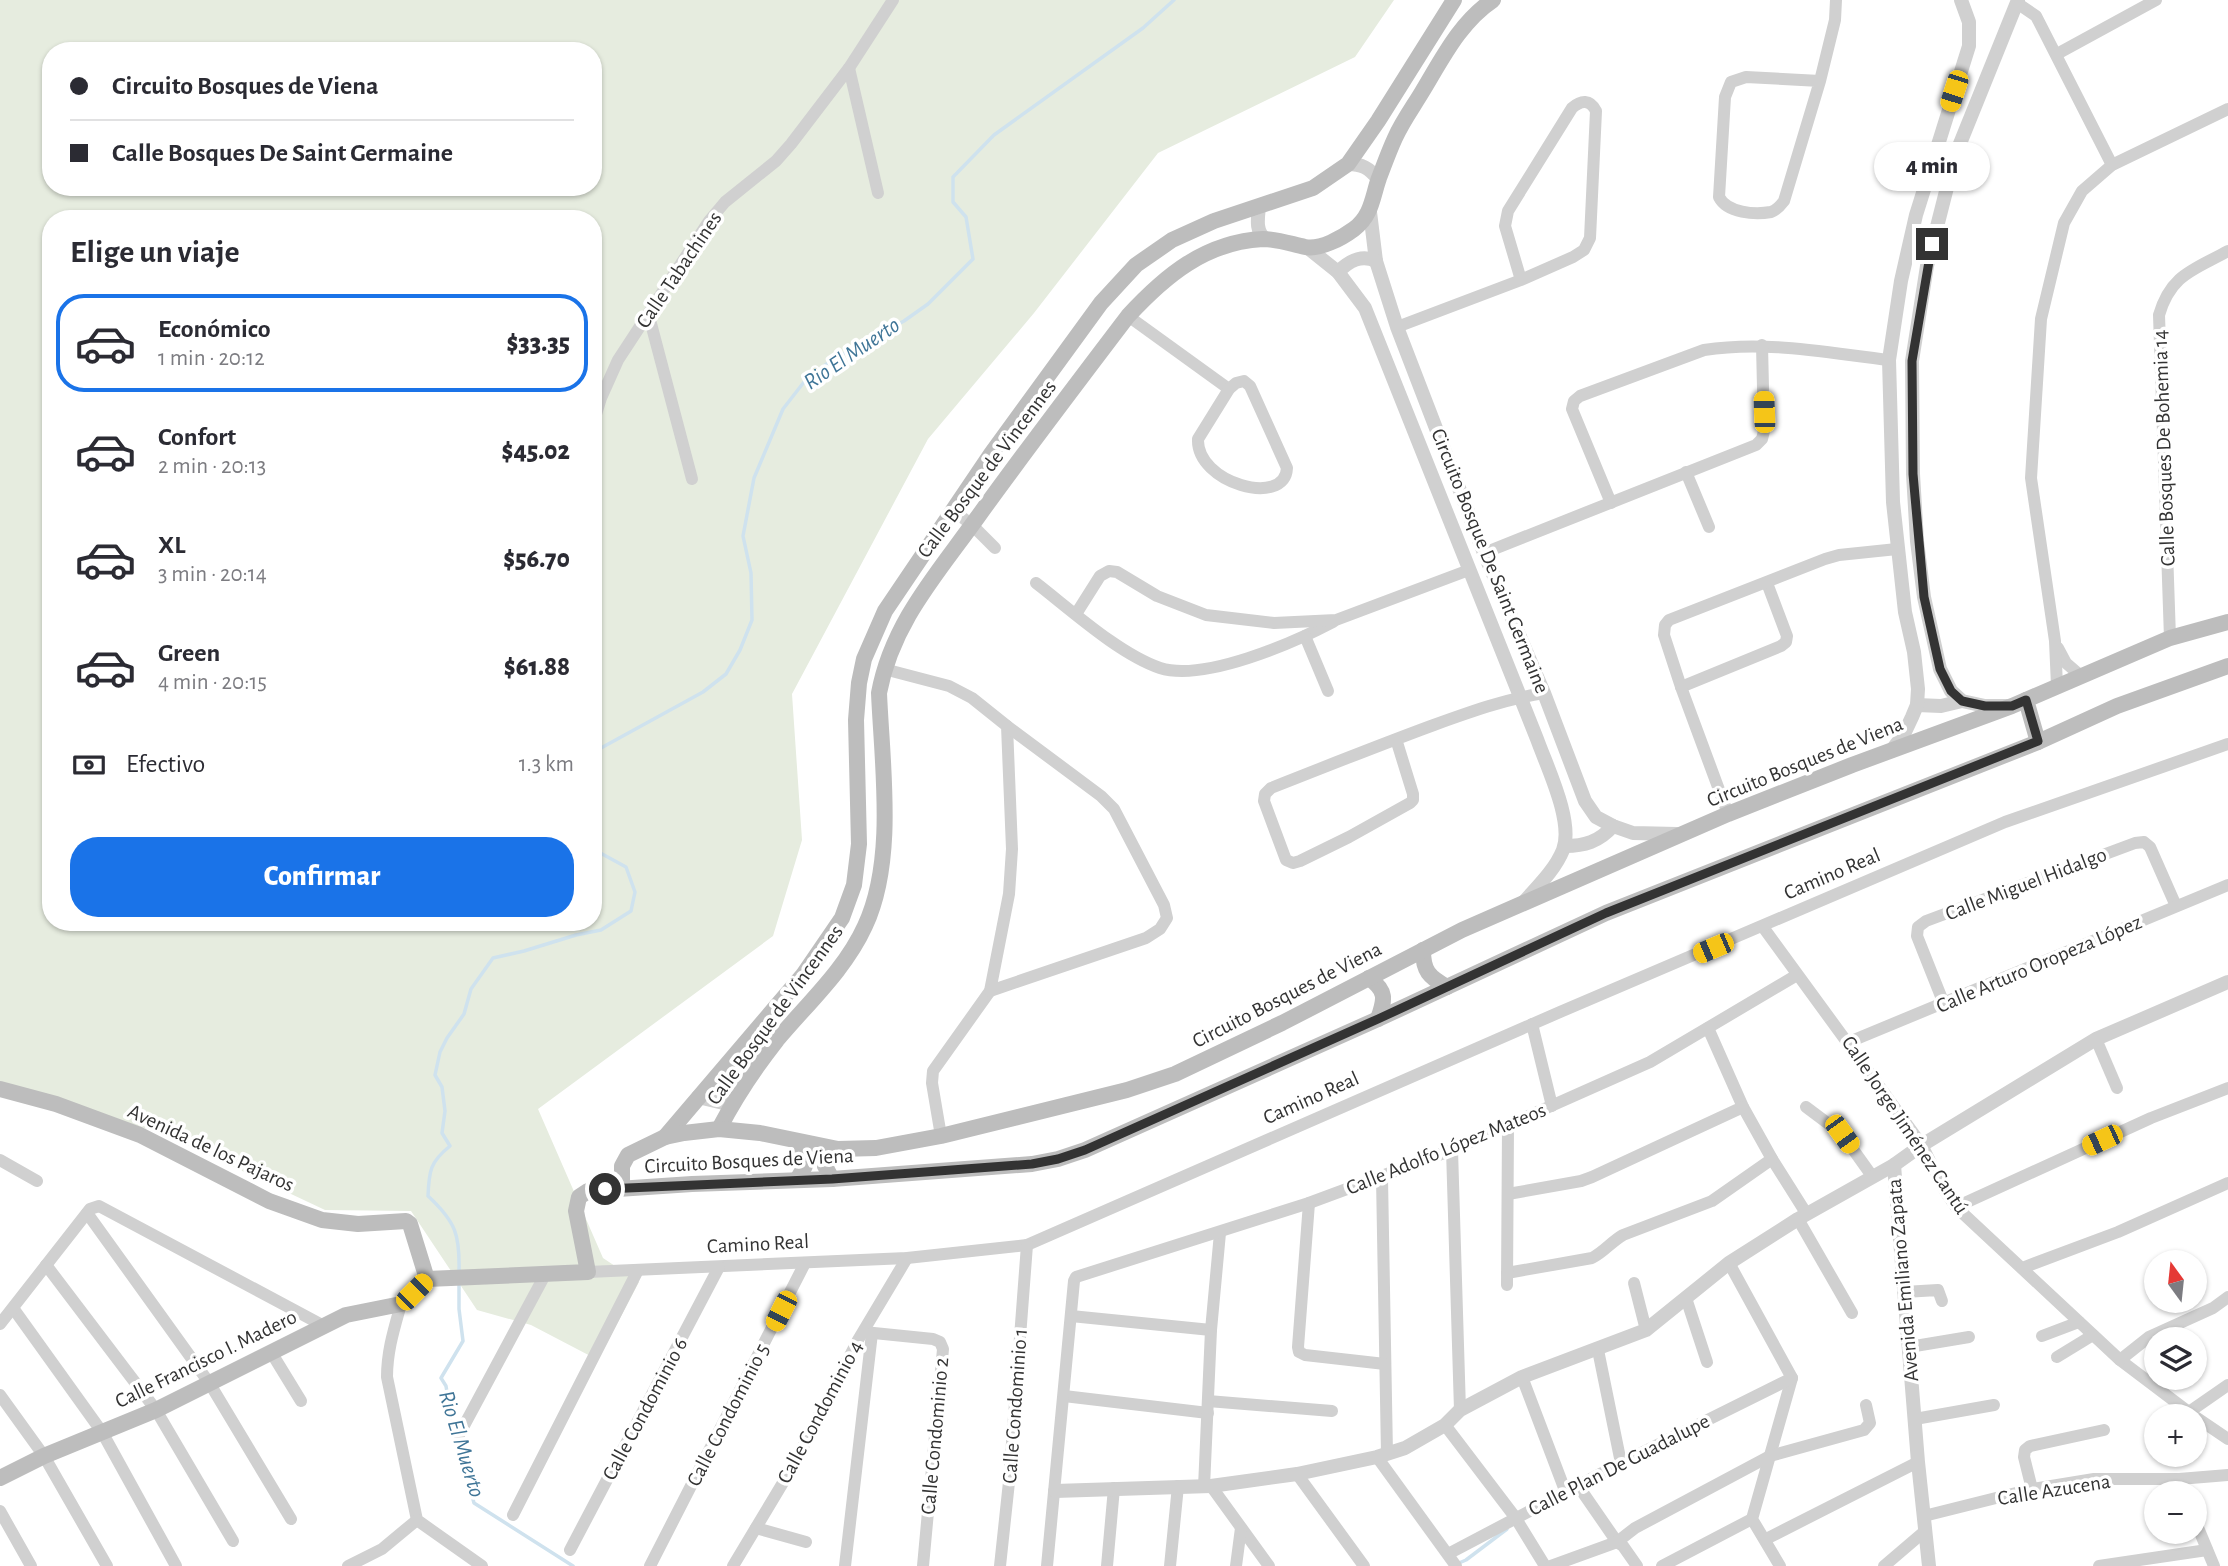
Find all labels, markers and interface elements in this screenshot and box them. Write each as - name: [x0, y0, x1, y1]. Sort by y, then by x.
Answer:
- car: [1938, 68, 1971, 114]
- text: Circuito Bosques de Viena: [112, 73, 378, 99]
- text: Calle Bosques De Saint Germaine: [112, 140, 453, 166]
- callout: 4 min: [1874, 142, 1990, 191]
- text: 4 min: [1906, 155, 1958, 178]
- street label: Calle Tabachines: [632, 208, 726, 332]
- route end: [1916, 228, 1948, 260]
- text: Elige un viaje: [70, 236, 240, 268]
- icon: car: [74, 312, 137, 375]
- water label: Rio El Muerto: [800, 314, 904, 394]
- text: Económico: [158, 316, 271, 342]
- street label: Calle Bosques De Bohemia 14: [2149, 329, 2179, 567]
- text: $33.35: [506, 330, 570, 356]
- text: 1 min · 20:12: [158, 347, 265, 370]
- street label: Calle Bosque de Vincennes: [914, 376, 1060, 562]
- car: [1753, 391, 1776, 433]
- icon: car: [74, 420, 137, 483]
- text: Confort: [158, 424, 236, 450]
- street label: Circuito Bosque De Saint Germaine: [1427, 426, 1553, 696]
- text: $45.02: [501, 438, 570, 464]
- text: 2 min · 20:13: [158, 455, 266, 478]
- icon: car: [74, 528, 137, 591]
- text: XL: [158, 532, 185, 558]
- text: $56.70: [503, 546, 570, 572]
- text: 3 min · 20:14: [158, 563, 267, 586]
- icon: car: [74, 636, 137, 699]
- text: Green: [158, 640, 220, 666]
- text: $61.88: [504, 654, 570, 680]
- text: 4 min · 20:15: [158, 671, 267, 694]
- street label: Circuito Bosques de Viena: [1704, 713, 1906, 811]
- icon: cash: [70, 746, 108, 784]
- text: Efectivo: [126, 751, 205, 777]
- text: 1.3 km: [519, 753, 574, 776]
- button: Confirmar: [70, 837, 574, 917]
- street label: Camino Real: [1781, 844, 1883, 904]
- street label: Calle Miguel Hidalgo: [1943, 844, 2109, 924]
- street label: Calle Arturo Oropeza López: [1933, 911, 2145, 1017]
- street label: Calle Bosque de Vincennes: [703, 921, 847, 1109]
- car: [1690, 930, 1737, 966]
- street label: Circuito Bosques de Viena: [1189, 938, 1385, 1052]
- street label: Calle Jorge Jiménez Cantú: [1838, 1032, 1973, 1218]
- street label: Camino Real: [1260, 1068, 1362, 1128]
- street label: Calle Adolfo López Mateos: [1343, 1099, 1549, 1199]
- street label: Avenida de los Pajaros: [125, 1100, 297, 1196]
- car: [1822, 1111, 1863, 1157]
- car: [2079, 1122, 2126, 1158]
- street label: Circuito Bosques de Viena: [644, 1145, 854, 1177]
- route start: [589, 1173, 621, 1205]
- street label: Avenida Emiliano Zapata: [1884, 1177, 1922, 1382]
- street label: Camino Real: [706, 1231, 810, 1257]
- north arrow: [2144, 1250, 2207, 1312]
- map controls: [2144, 1250, 2207, 1544]
- car: [392, 1270, 437, 1314]
- car: [763, 1288, 800, 1334]
- street label: Calle Francisco I. Madero: [112, 1306, 300, 1412]
- button: layers: [2144, 1327, 2207, 1390]
- street label: Calle Condominio 1: [999, 1328, 1031, 1484]
- street label: Calle Condominio 6: [599, 1334, 691, 1484]
- street label: Calle Condominio 4: [774, 1337, 866, 1487]
- street label: Calle Condominio 5: [683, 1340, 773, 1490]
- street label: Calle Condominio 2: [918, 1357, 952, 1515]
- water label: Rio El Muerto: [434, 1388, 488, 1500]
- button: +: [2144, 1404, 2207, 1467]
- street label: Calle Plan De Guadalupe: [1525, 1410, 1713, 1520]
- street label: Calle Azucena: [1996, 1471, 2112, 1509]
- button: −: [2144, 1481, 2207, 1544]

